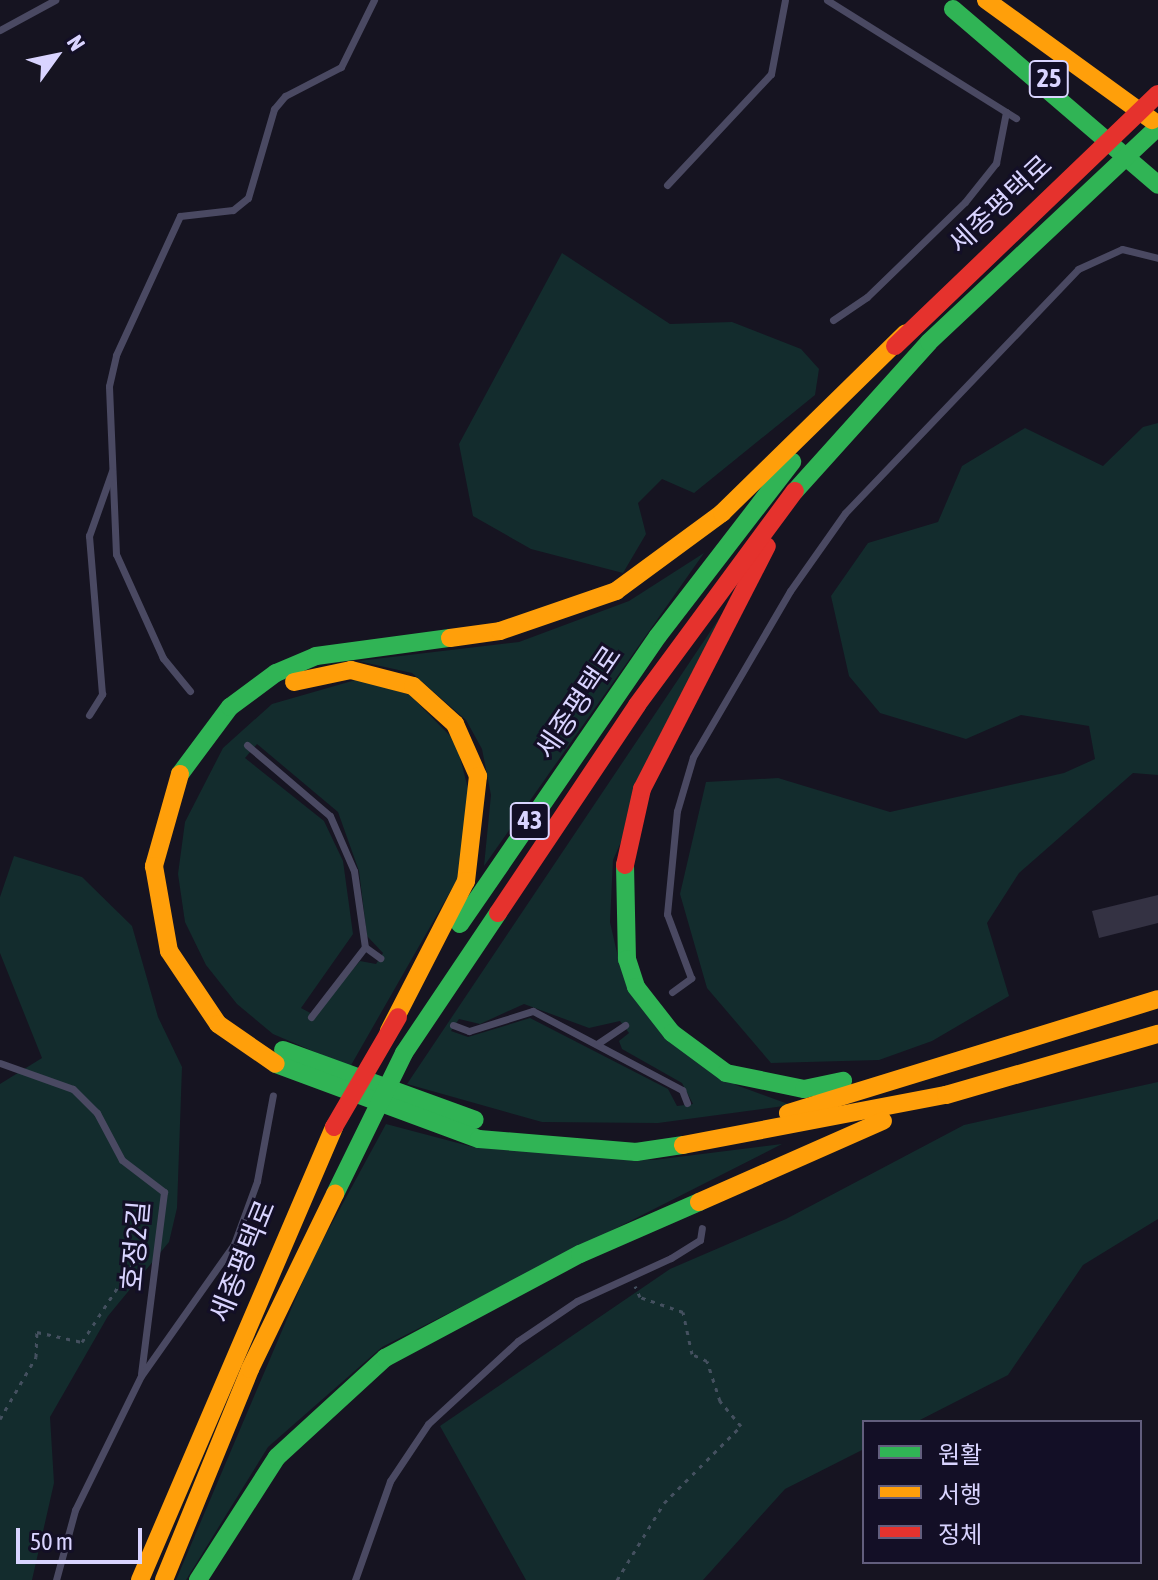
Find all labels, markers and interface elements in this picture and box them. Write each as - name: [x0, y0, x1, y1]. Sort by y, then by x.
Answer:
- north arrow: [16, 16, 96, 96]
- text: N: [62, 30, 91, 55]
- road number: 25: [1027, 57, 1071, 101]
- street label: 세종평택로: [941, 148, 1059, 260]
- street label: 세종평택로: [528, 639, 628, 765]
- road number: 43: [508, 799, 552, 843]
- street label: 세종평택로: [202, 1195, 282, 1327]
- street label: 호정2길: [114, 1199, 156, 1293]
- legend: [862, 1420, 1142, 1564]
- text: 원활: [938, 1441, 982, 1468]
- text: 서행: [938, 1481, 982, 1508]
- scale bar: [20, 1512, 146, 1562]
- text: 정체: [938, 1521, 982, 1548]
- text: 50 m: [30, 1528, 73, 1555]

